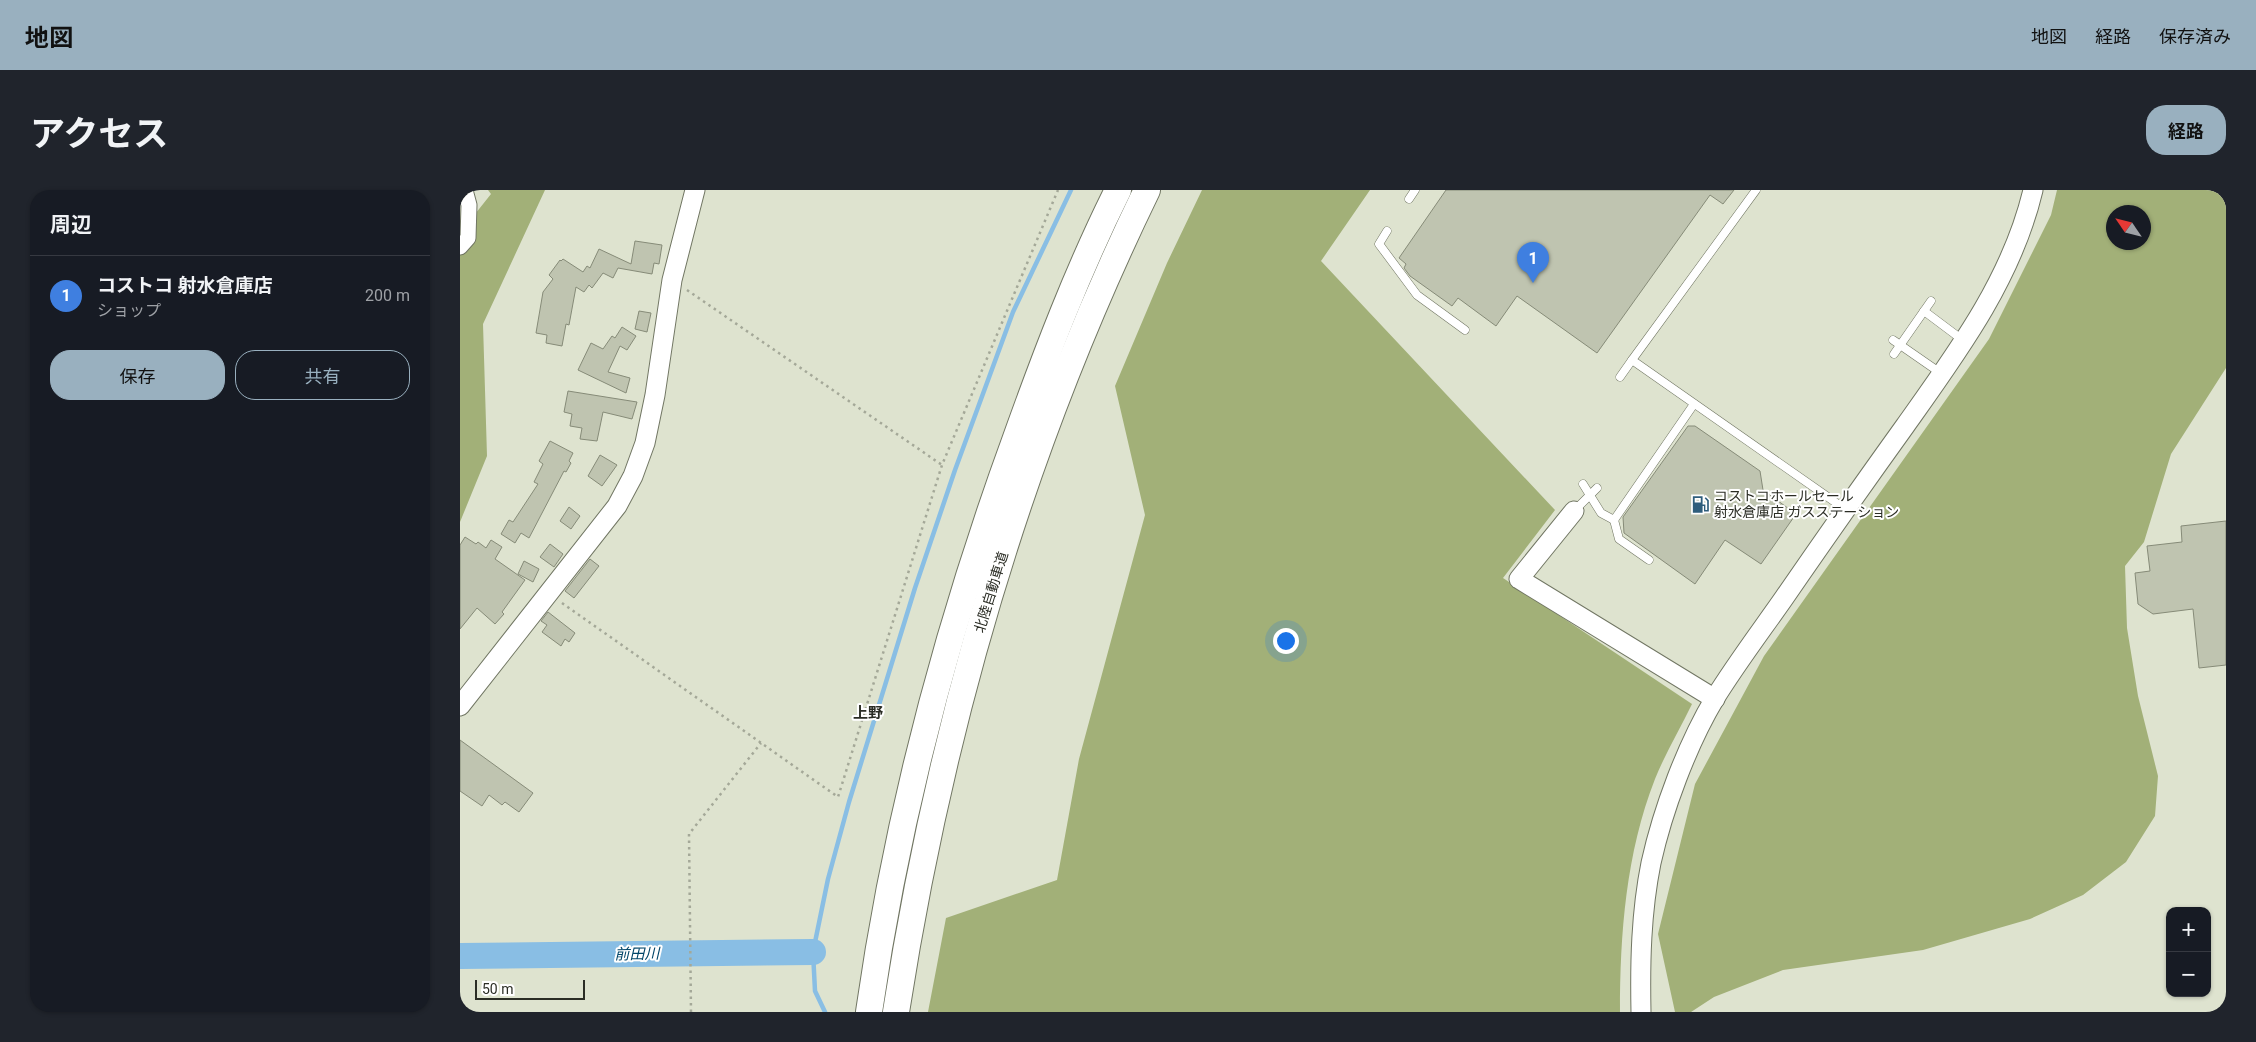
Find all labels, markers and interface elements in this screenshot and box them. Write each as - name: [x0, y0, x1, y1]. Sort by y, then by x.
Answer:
- text: 地図: [25, 24, 73, 52]
- text: 地図: [2031, 26, 2067, 47]
- text: 経路: [2095, 26, 2131, 47]
- text: 保存済み: [2159, 26, 2231, 47]
- button: 経路: [2146, 105, 2226, 155]
- text: アクセス: [30, 114, 168, 155]
- north arrow: [2106, 205, 2151, 250]
- text: 周辺: [50, 213, 92, 237]
- pin: 1: [1517, 242, 1549, 283]
- text: コストコ 射水倉庫店: [97, 274, 273, 297]
- text: 1: [61, 286, 71, 305]
- text: 200 m: [365, 286, 410, 305]
- text: ショップ: [97, 301, 161, 320]
- button: 保存: [50, 350, 225, 400]
- button: 共有: [235, 350, 410, 400]
- place label: コストコホールセール 射水倉庫店 ガスステーション: [1714, 488, 1899, 520]
- fuel station icon: コストコホールセール 射水倉庫店 ガスステーション: [1690, 494, 1710, 514]
- street label: 北陸自動車道: [971, 549, 1011, 635]
- your location: [1273, 628, 1299, 654]
- district label: 上野: [853, 704, 883, 722]
- map controls: [2166, 907, 2211, 997]
- button: +: [2166, 907, 2211, 952]
- water label: 前田川: [614, 945, 662, 963]
- button: −: [2166, 952, 2211, 997]
- scale bar: [475, 977, 585, 1000]
- text: 50 m: [482, 981, 514, 997]

